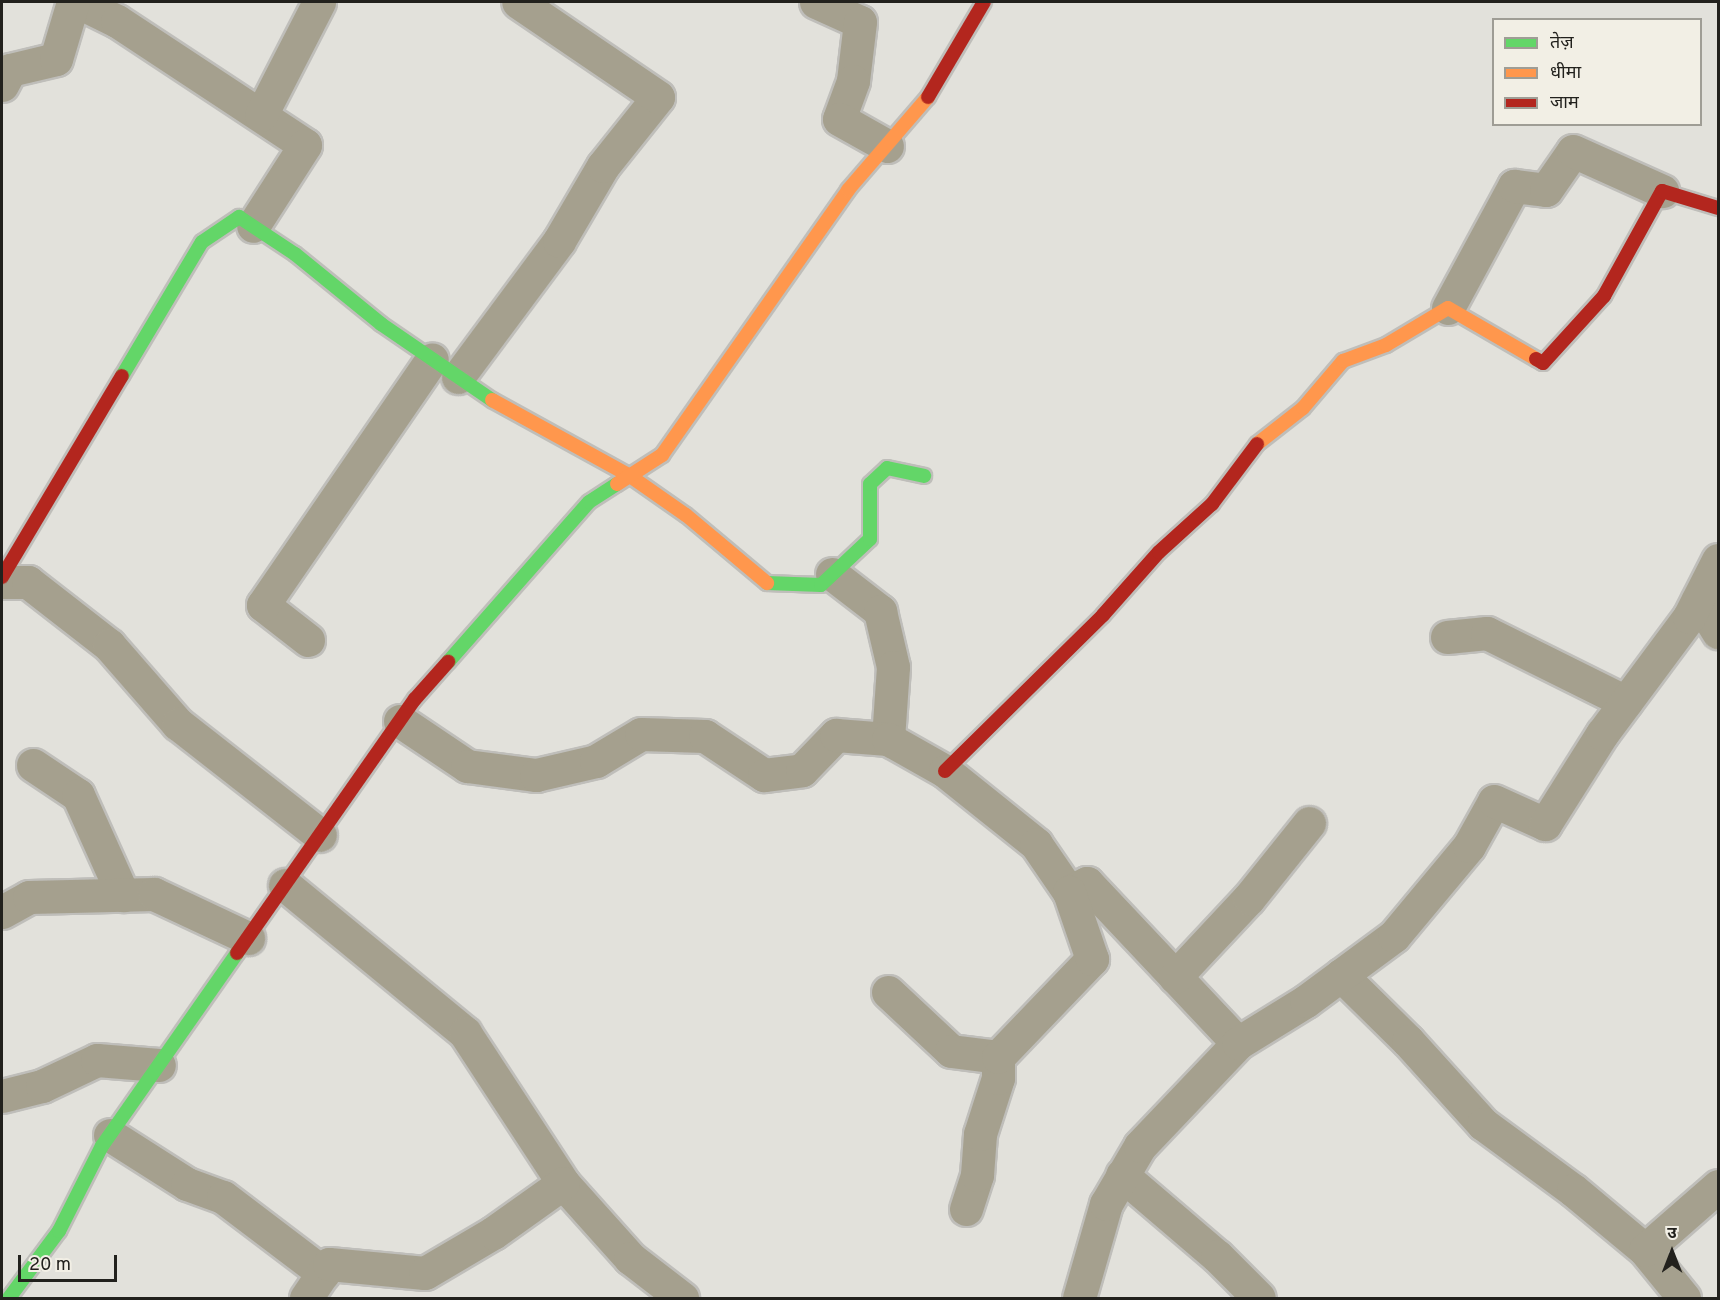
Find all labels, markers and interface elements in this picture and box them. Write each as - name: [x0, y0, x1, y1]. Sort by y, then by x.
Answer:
- legend: [1492, 18, 1702, 126]
- text: तेज़: [1550, 32, 1574, 55]
- text: धीमा: [1550, 62, 1581, 85]
- text: जाम: [1550, 92, 1579, 115]
- north arrow: [1642, 1222, 1702, 1282]
- text: उ: [1667, 1224, 1677, 1244]
- scale bar: [21, 1243, 120, 1281]
- text: 20 m: [29, 1254, 71, 1277]

